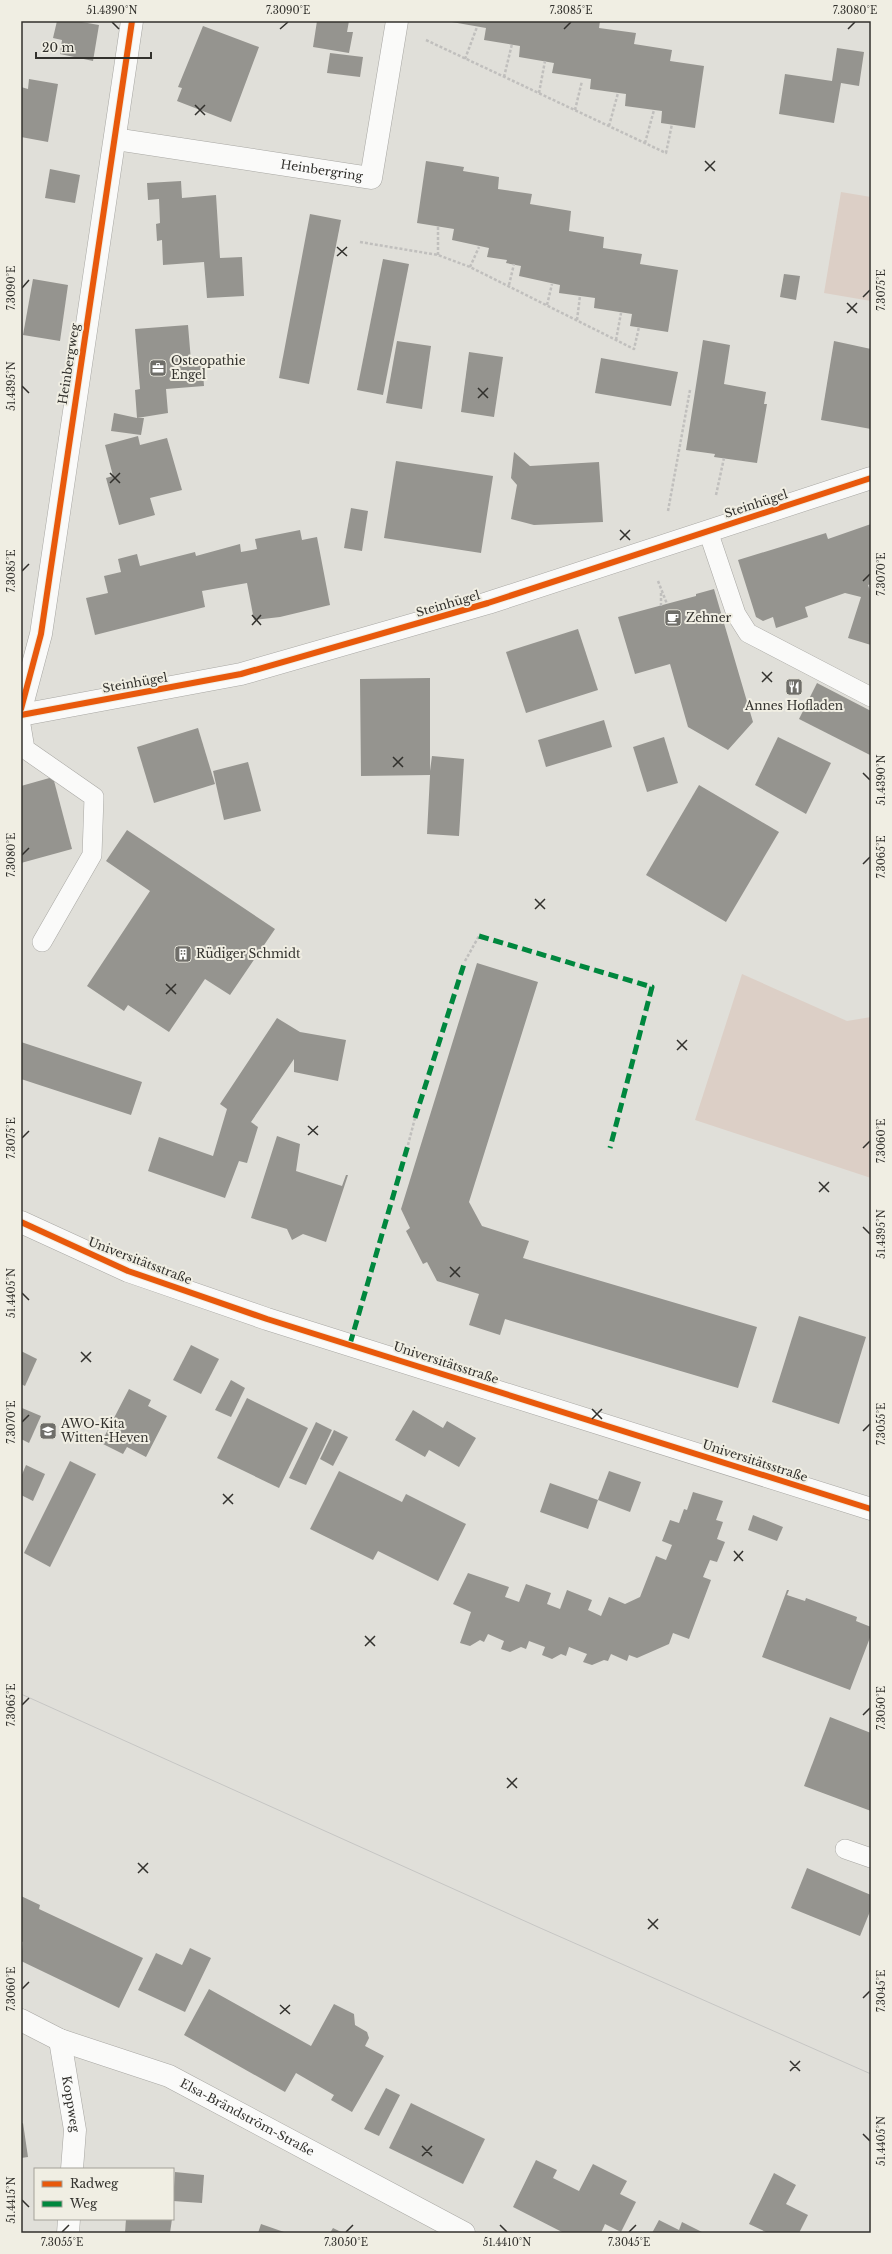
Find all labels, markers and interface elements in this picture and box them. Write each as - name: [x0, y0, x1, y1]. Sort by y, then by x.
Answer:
- text: 51.4390°N: [87, 4, 137, 17]
- text: 7.3090°E: [266, 4, 310, 17]
- text: 7.3085°E: [550, 4, 592, 17]
- text: 7.3080°E: [833, 4, 877, 17]
- scale bar: [36, 34, 151, 60]
- text: 20 m: [42, 40, 74, 55]
- street label: Heinbergring: [279, 156, 365, 184]
- text: 7.3090°E: [5, 266, 18, 310]
- text: 7.3075°E: [875, 269, 888, 311]
- street label: Heinbergweg: [55, 322, 82, 405]
- place label: Osteopathie Engel: [171, 353, 246, 382]
- office icon: Osteopathie Engel: [148, 358, 168, 378]
- text: 51.4395°N: [5, 361, 18, 411]
- street label: Steinhügel: [722, 486, 789, 521]
- text: 7.3085°E: [5, 550, 18, 592]
- text: 7.3070°E: [875, 552, 888, 596]
- street label: Steinhügel: [414, 587, 482, 620]
- cafe icon: Zehner: [663, 608, 683, 628]
- place label: Zehner: [686, 610, 732, 625]
- street label: Steinhügel: [101, 669, 169, 696]
- restaurant icon: Annes Hofladen: [784, 677, 804, 697]
- place label: Annes Hofladen: [744, 698, 843, 713]
- text: 51.4390°N: [875, 755, 888, 805]
- text: 7.3080°E: [5, 833, 18, 877]
- text: 7.3065°E: [875, 835, 888, 879]
- building icon: Rüdiger Schmidt: [173, 944, 193, 964]
- place label: Rüdiger Schmidt: [196, 946, 301, 961]
- text: 7.3075°E: [5, 1117, 18, 1159]
- text: 7.3060°E: [875, 1119, 888, 1163]
- text: 51.4395°N: [875, 1209, 888, 1259]
- street label: Universitätsstraße: [86, 1234, 194, 1287]
- text: 51.4405°N: [5, 1268, 18, 1318]
- street label: Universitätsstraße: [392, 1338, 501, 1387]
- text: 7.3070°E: [5, 1400, 18, 1444]
- text: 7.3055°E: [875, 1403, 888, 1445]
- place label: AWO-Kita Witten-Heven: [60, 1416, 148, 1445]
- school or university icon: AWO-Kita Witten-Heven: [38, 1421, 58, 1441]
- street label: Universitätsstraße: [701, 1436, 810, 1485]
- text: 7.3065°E: [5, 1683, 18, 1727]
- text: 7.3050°E: [875, 1686, 888, 1730]
- text: 7.3060°E: [5, 1967, 18, 2011]
- text: 7.3045°E: [875, 1970, 888, 2012]
- street label: Koppweg: [59, 2075, 83, 2134]
- street label: Elsa-Brändström-Straße: [178, 2075, 317, 2159]
- text: 51.4405°N: [875, 2116, 888, 2166]
- legend: [34, 2168, 174, 2220]
- text: 51.4415°N: [5, 2176, 18, 2224]
- text: Radweg: [70, 2176, 119, 2191]
- text: Weg: [69, 2196, 98, 2211]
- text: 7.3055°E: [41, 2236, 83, 2249]
- text: 7.3050°E: [324, 2236, 368, 2249]
- text: 51.4410°N: [483, 2236, 531, 2249]
- text: 7.3045°E: [608, 2236, 650, 2249]

